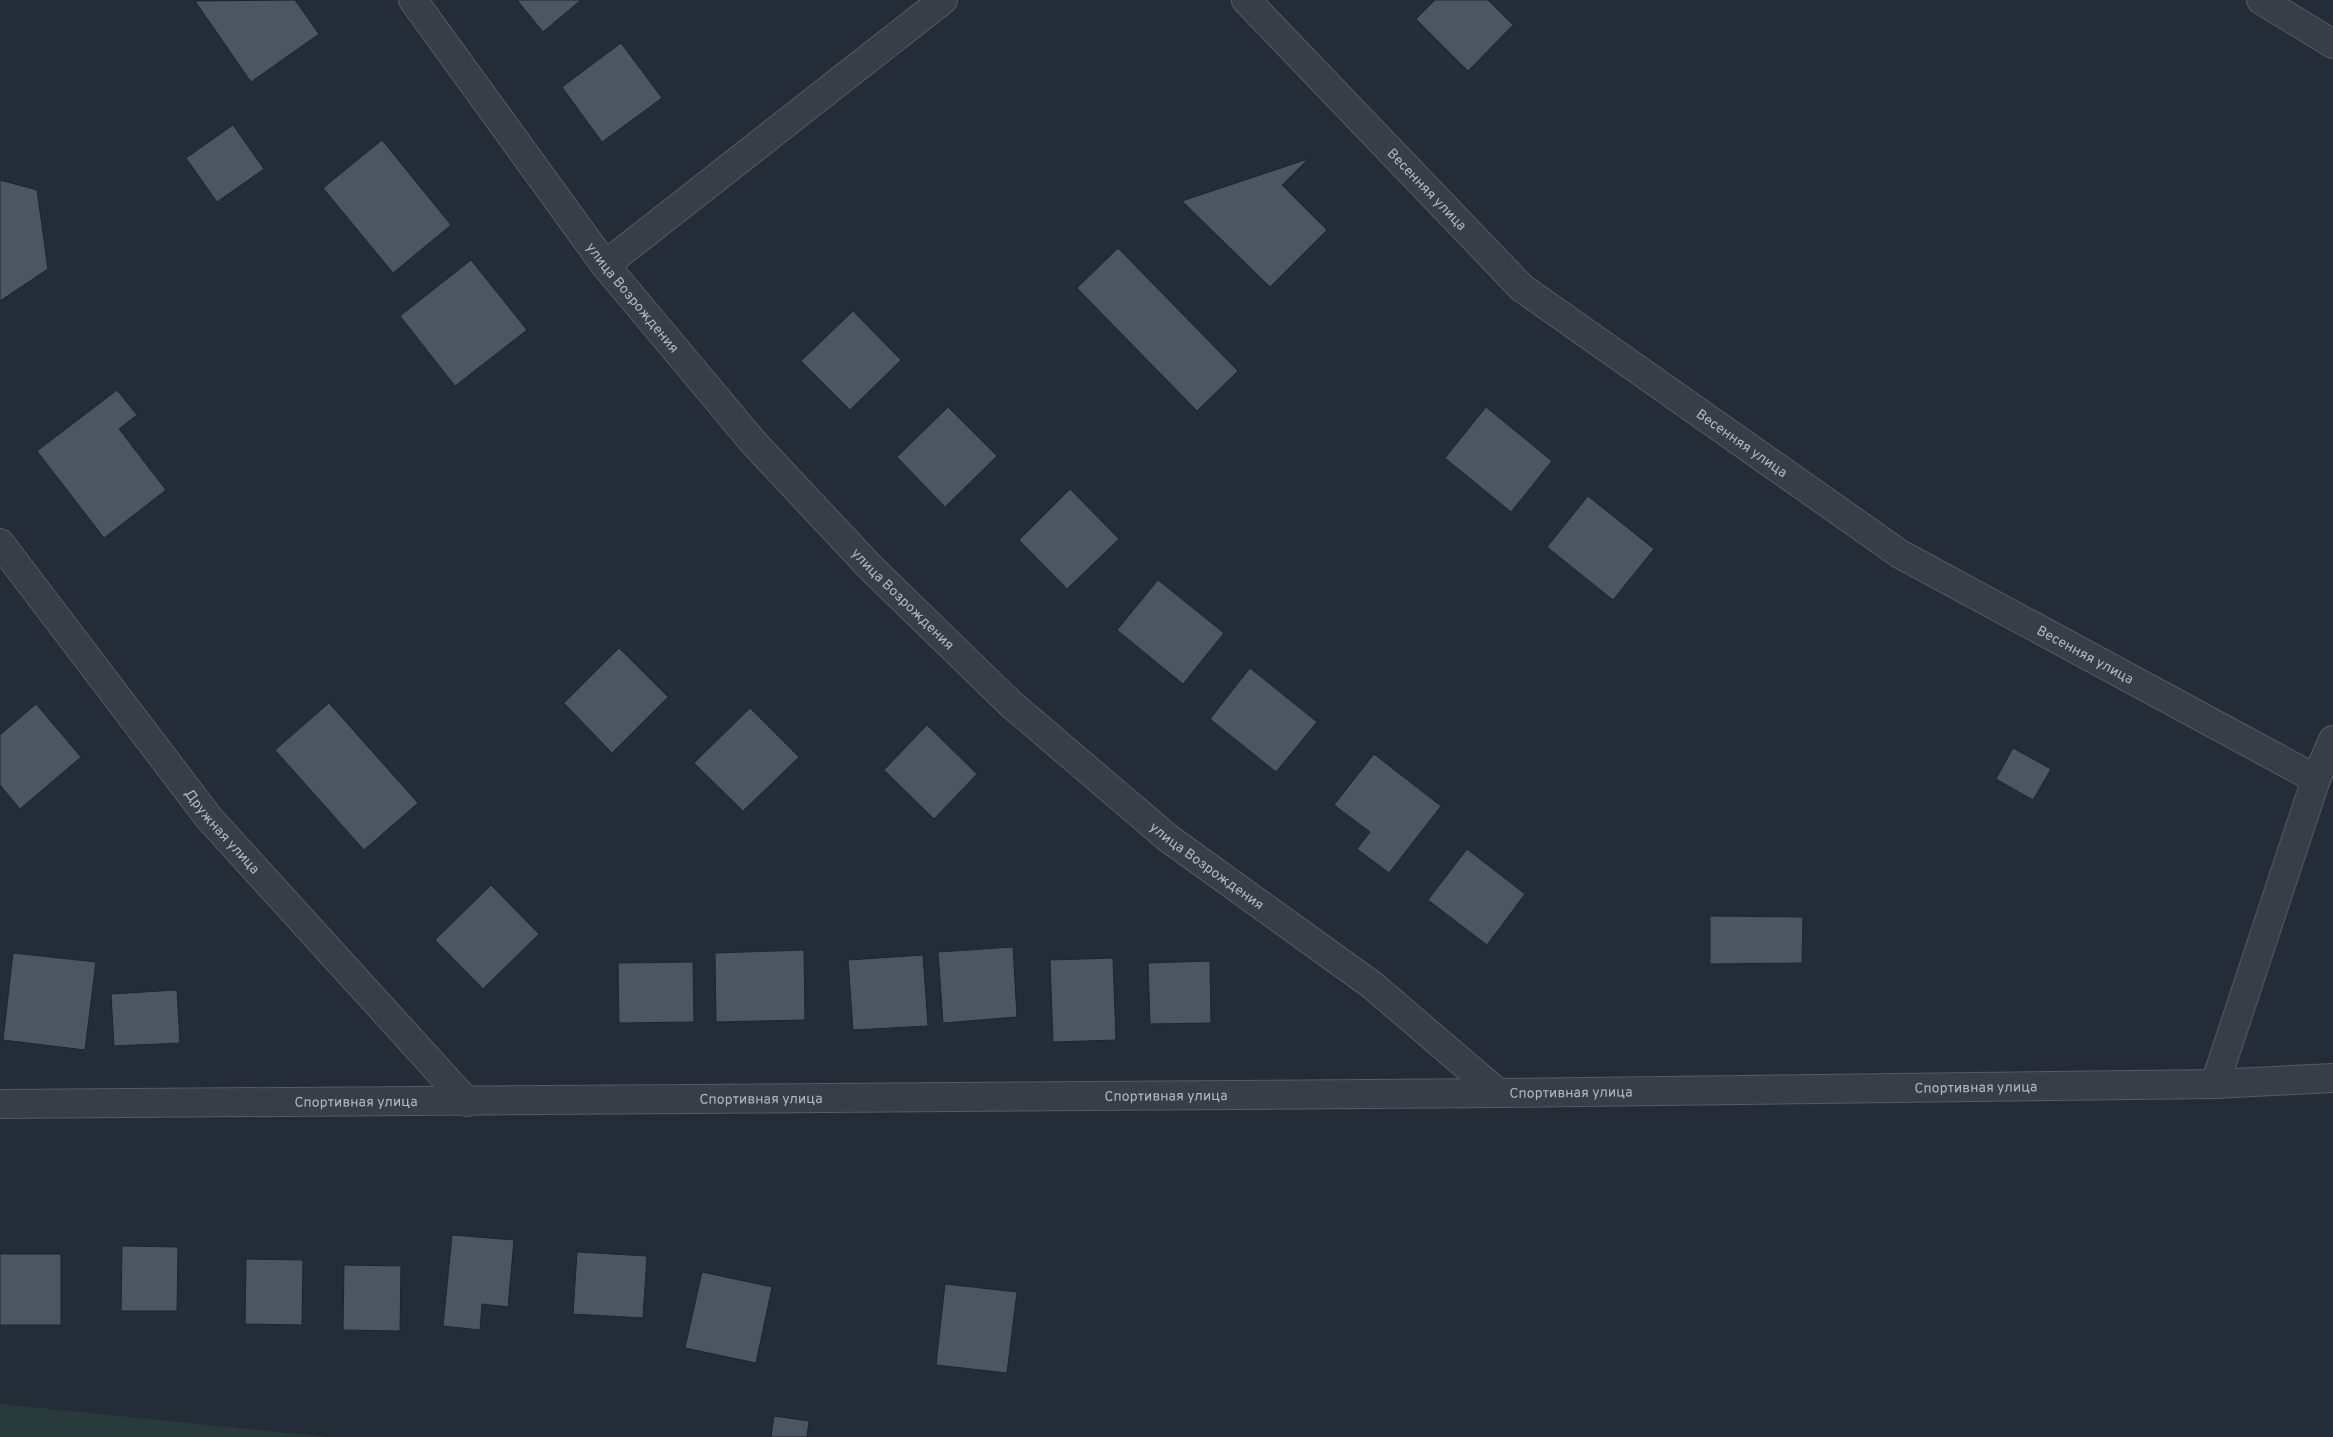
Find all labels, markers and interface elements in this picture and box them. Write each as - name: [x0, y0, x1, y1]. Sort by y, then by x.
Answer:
- street label: Весенняя улица: [1383, 145, 1470, 235]
- street label: улица Возрождения: [582, 240, 682, 357]
- street label: Весенняя улица: [1692, 406, 1790, 482]
- street label: улица Возрождения: [847, 545, 957, 654]
- street label: Весенняя улица: [2033, 623, 2136, 689]
- street label: Дружная улица: [180, 786, 263, 878]
- street label: улица Возрождения: [1146, 819, 1267, 914]
- street label: Спортивная улица: [1914, 1079, 2038, 1098]
- street label: Спортивная улица: [1509, 1084, 1633, 1103]
- street label: Спортивная улица: [1104, 1088, 1228, 1106]
- street label: Спортивная улица: [699, 1091, 823, 1109]
- street label: Спортивная улица: [294, 1094, 418, 1112]

